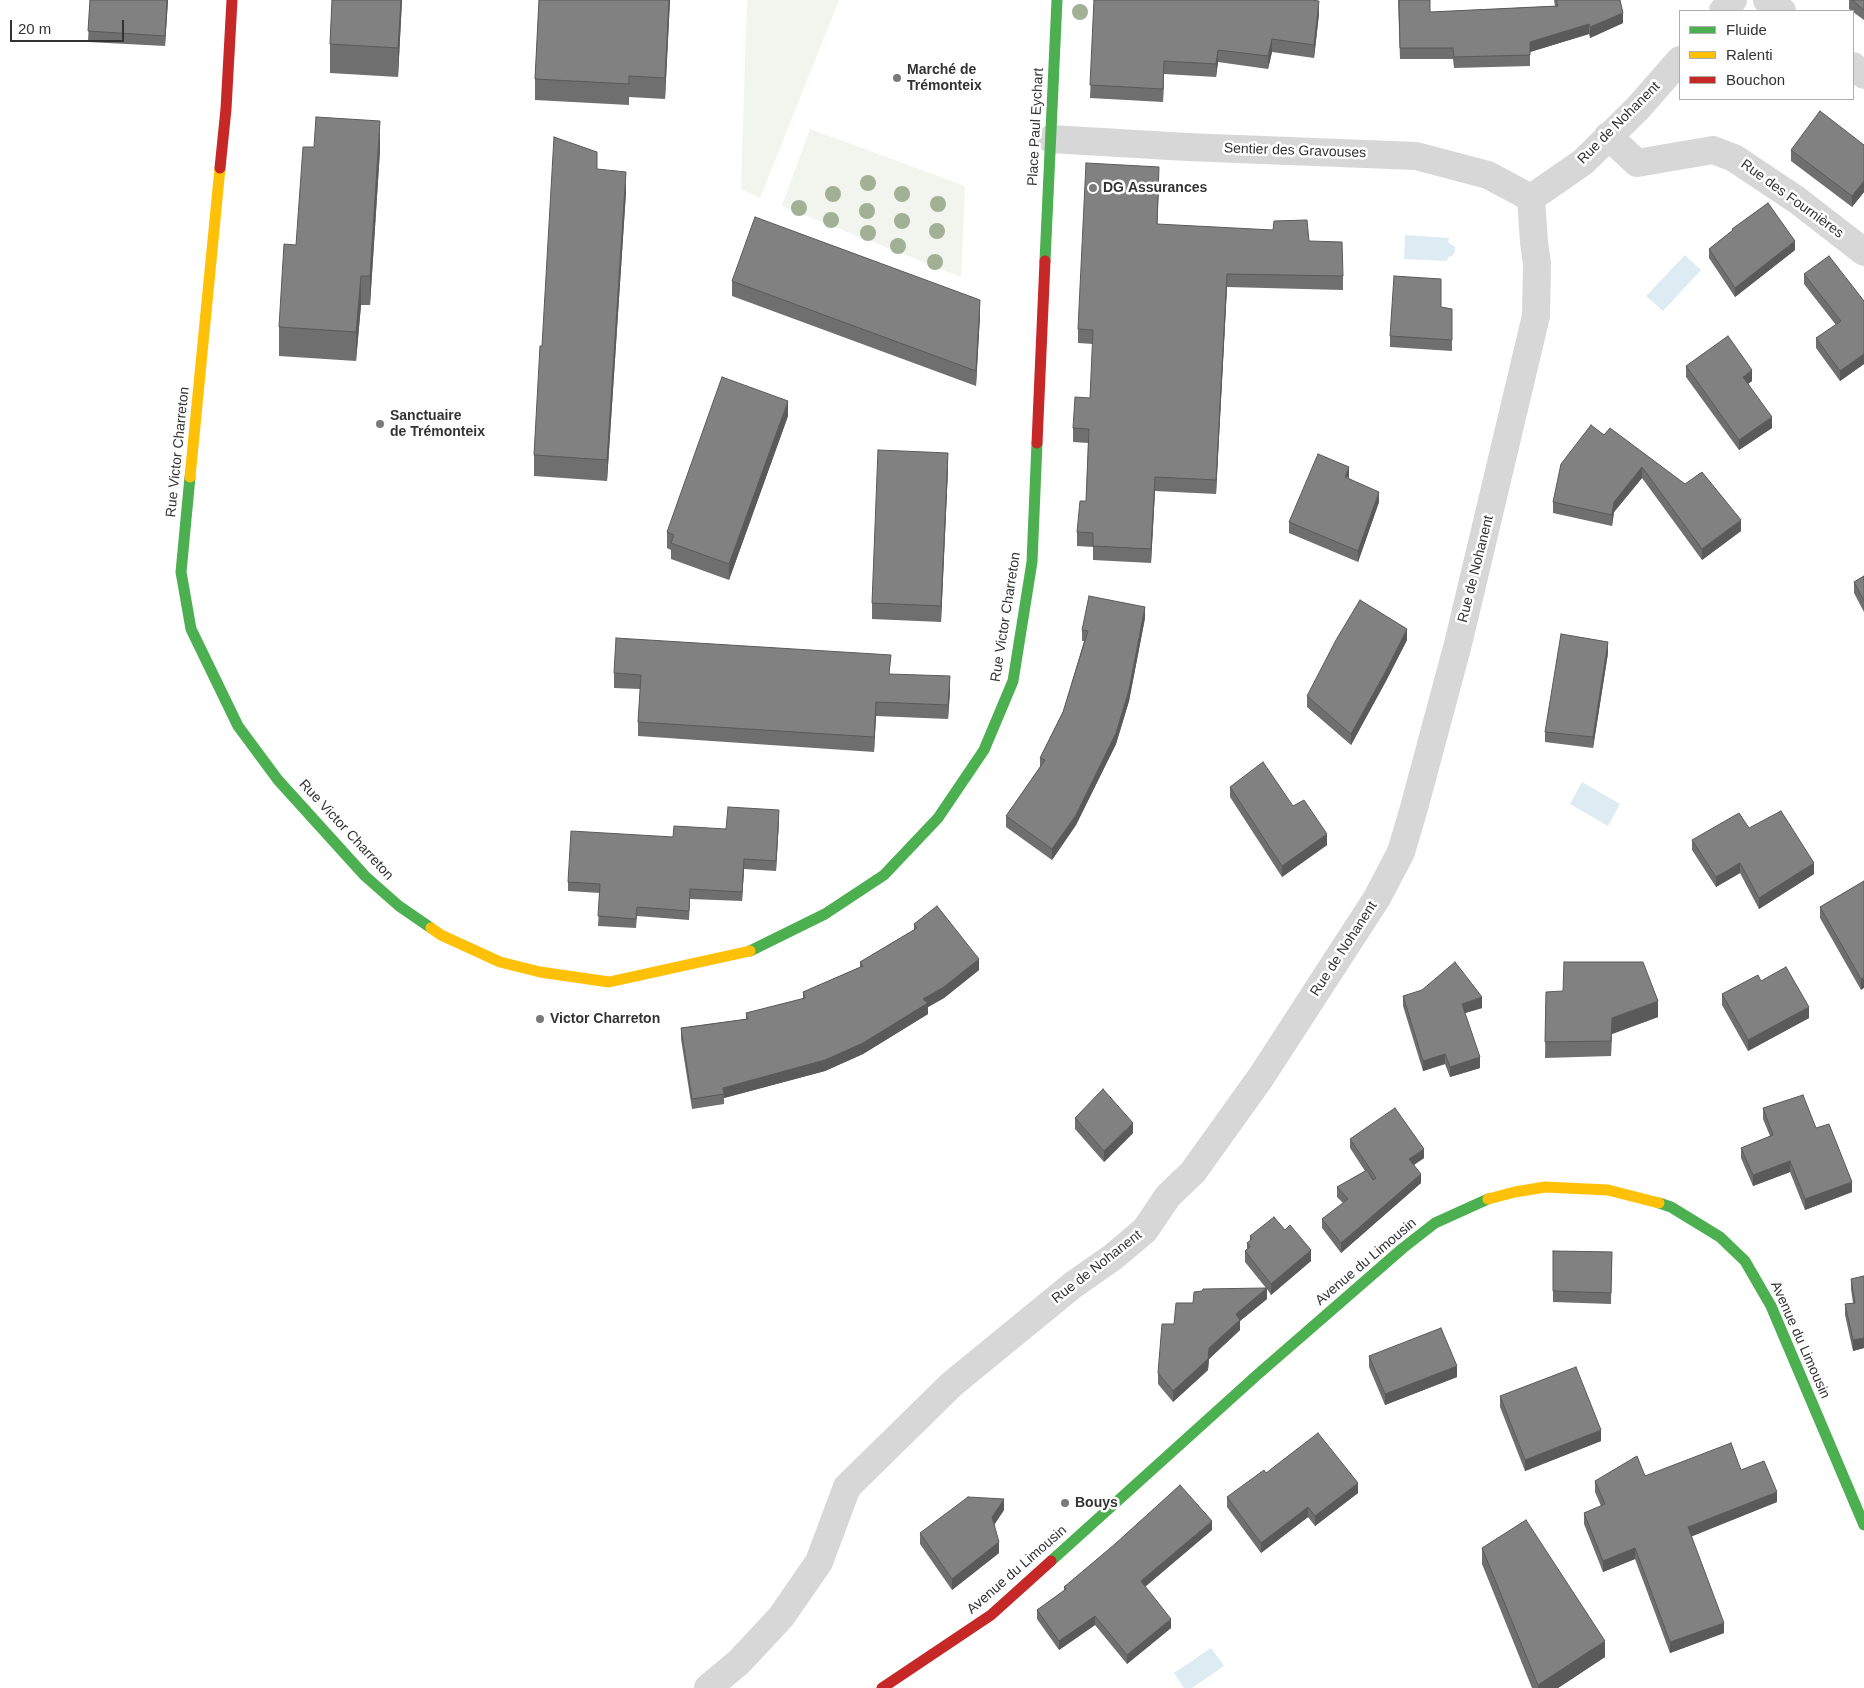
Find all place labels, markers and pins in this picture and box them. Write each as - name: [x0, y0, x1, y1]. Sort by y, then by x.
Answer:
- place label: Marché de Trémonteix: [907, 62, 982, 94]
- marker: Marché de Trémonteix: [891, 72, 903, 84]
- place label: DG Assurances: [1103, 180, 1207, 196]
- marker: DG Assurances: [1087, 182, 1099, 194]
- place label: Sanctuaire de Trémonteix: [390, 408, 485, 441]
- marker: Sanctuaire de Trémonteix: [374, 418, 386, 430]
- place label: Victor Charreton: [550, 1011, 660, 1027]
- marker: Victor Charreton: [534, 1013, 546, 1025]
- place label: Bouys: [1075, 1495, 1118, 1511]
- marker: Bouys: [1059, 1497, 1071, 1509]

